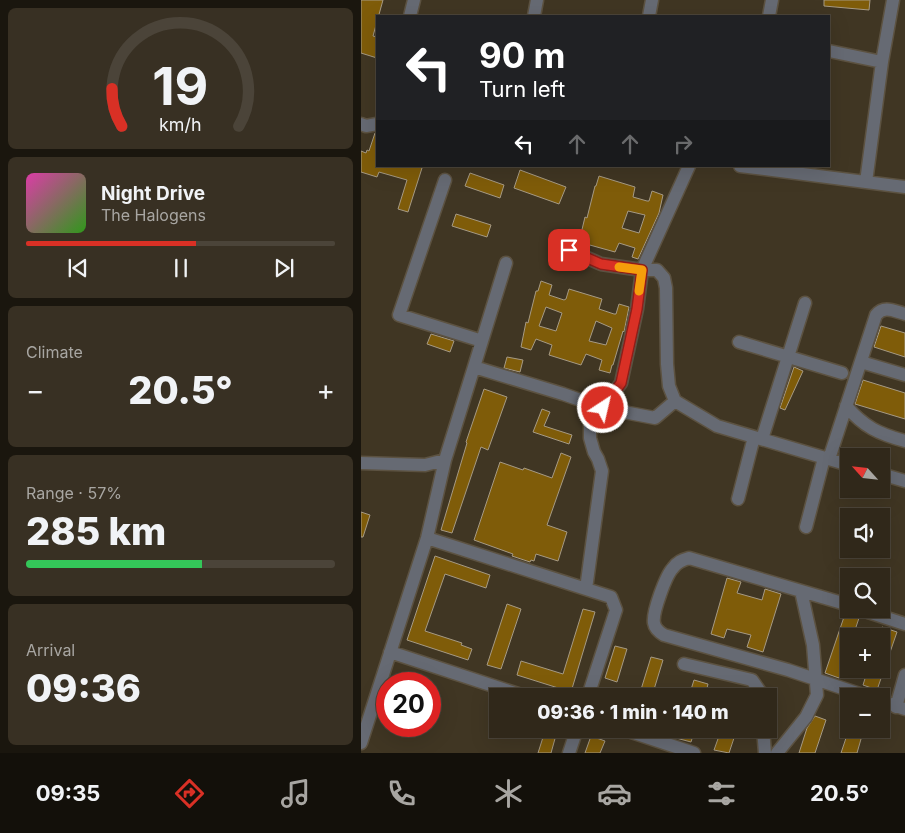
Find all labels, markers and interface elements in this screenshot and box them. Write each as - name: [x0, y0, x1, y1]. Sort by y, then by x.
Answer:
- text: 90 m: [479, 34, 566, 76]
- icon: left: [396, 35, 461, 100]
- text: 19: [152, 55, 209, 118]
- text: Turn left: [479, 76, 565, 102]
- text: km/h: [159, 114, 202, 135]
- icon: left: [510, 130, 538, 158]
- icon: ahead: [563, 130, 591, 158]
- icon: ahead: [616, 130, 644, 158]
- icon: right: [669, 130, 697, 158]
- text: Night Drive: [101, 182, 205, 205]
- text: The Halogens: [101, 205, 206, 225]
- pin: [548, 229, 590, 271]
- icon: arrive: [555, 236, 583, 264]
- icon: previous: [64, 254, 92, 282]
- icon: pause: [167, 254, 195, 282]
- icon: next: [270, 254, 298, 282]
- text: Climate: [26, 342, 83, 362]
- text: 20.5°: [128, 367, 233, 413]
- text: −: [26, 373, 45, 407]
- text: +: [316, 373, 335, 407]
- position arrow: [576, 381, 628, 433]
- north arrow: [840, 448, 890, 498]
- map controls: [840, 448, 890, 738]
- text: Range · 57%: [26, 483, 122, 503]
- text: 285 km: [26, 508, 166, 554]
- button: sound: [840, 508, 890, 558]
- button: search: [840, 568, 890, 618]
- button: +: [840, 628, 890, 678]
- text: Arrival: [26, 640, 75, 660]
- text: 09:36: [26, 665, 141, 711]
- speed limit sign: 20: [376, 672, 441, 737]
- button: −: [840, 688, 890, 738]
- text: 09:36 · 1 min · 140 m: [537, 701, 729, 724]
- icon: directions: [172, 776, 207, 811]
- icon: music: [278, 776, 313, 811]
- icon: phone: [384, 776, 419, 811]
- icon: climate: [491, 776, 526, 811]
- icon: car: [597, 776, 632, 811]
- icon: filters: [704, 776, 739, 811]
- text: 09:35: [36, 780, 100, 806]
- text: 20.5°: [810, 780, 869, 806]

